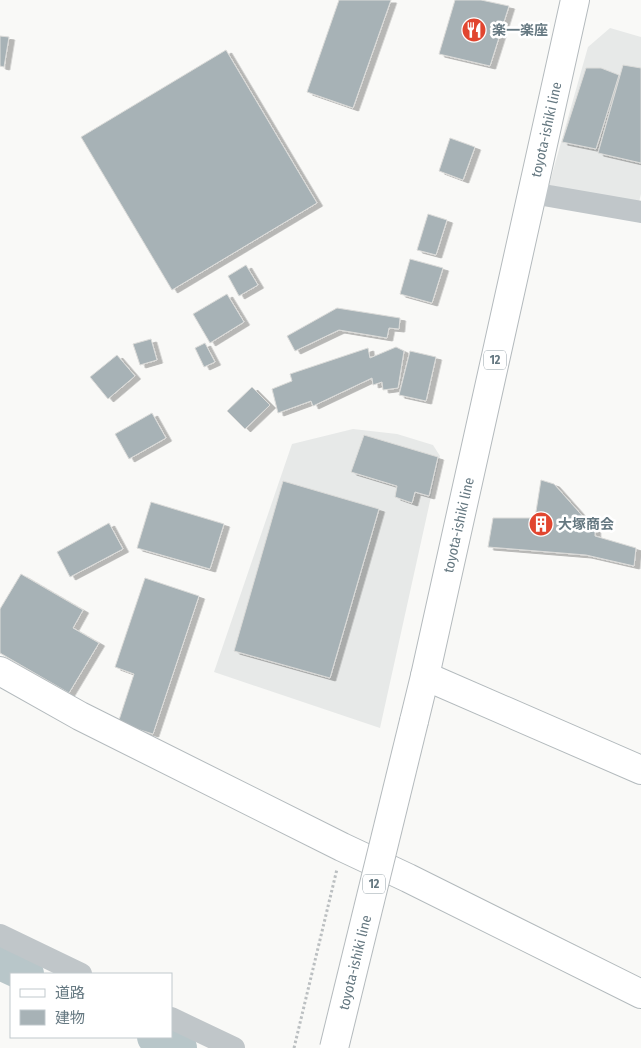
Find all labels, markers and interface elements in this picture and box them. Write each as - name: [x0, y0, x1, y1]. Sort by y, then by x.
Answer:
- restaurant icon: 楽一楽座: [461, 17, 487, 43]
- place label: 楽一楽座: [492, 22, 548, 39]
- street label: toyota-ishiki line: [528, 80, 566, 179]
- road number: 12: [484, 350, 506, 370]
- street label: toyota-ishiki line: [440, 476, 478, 574]
- building icon: 大塚商会: [528, 511, 554, 537]
- place label: 大塚商会: [558, 516, 614, 533]
- road number: 12: [363, 874, 385, 894]
- street label: toyota-ishiki line: [336, 913, 375, 1012]
- legend: [10, 973, 172, 1038]
- text: 道路: [55, 984, 85, 1002]
- text: 建物: [55, 1009, 85, 1027]

